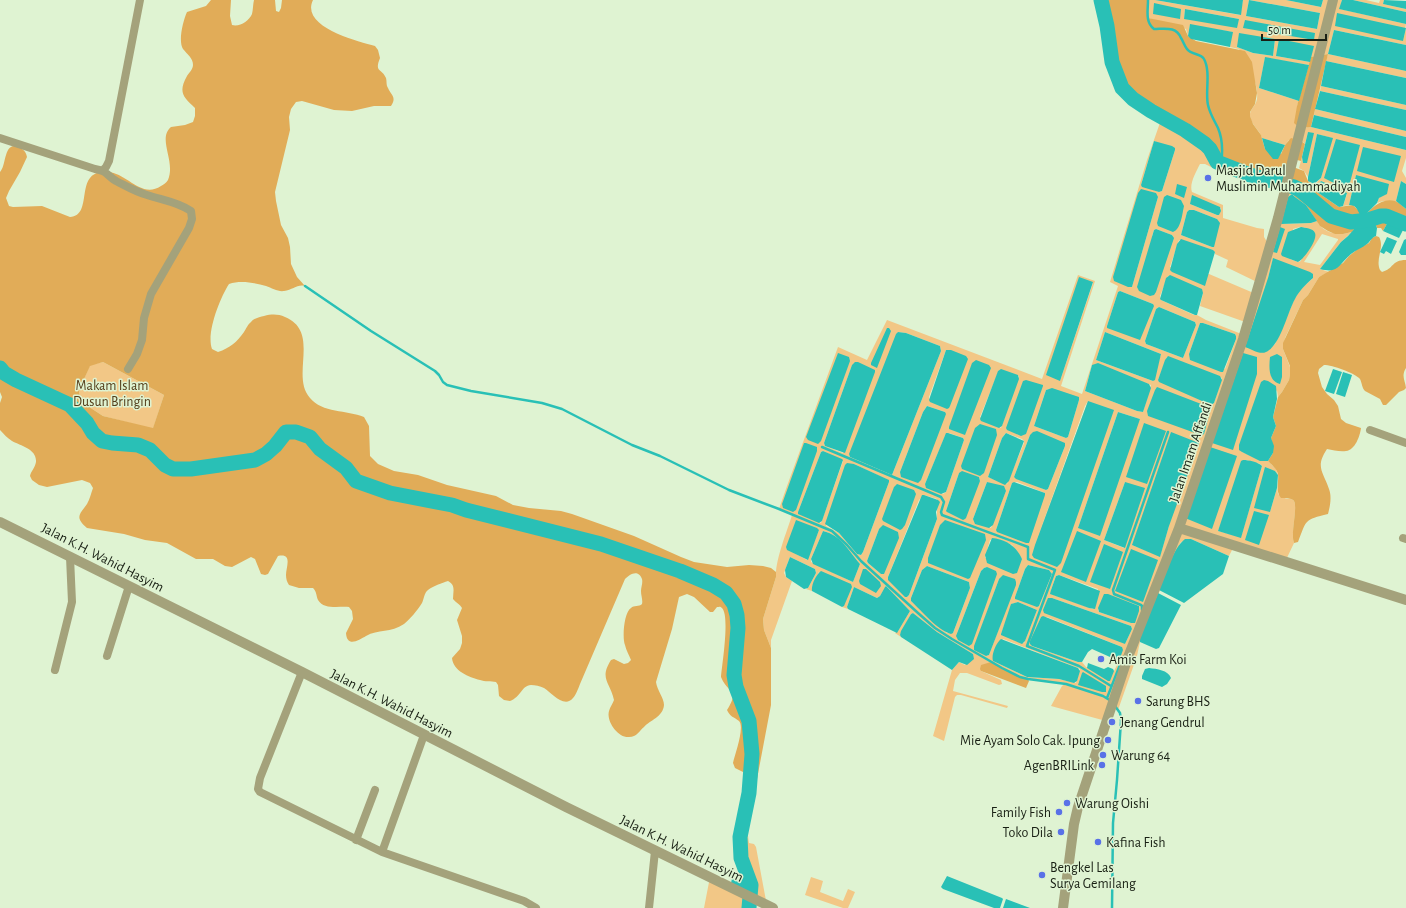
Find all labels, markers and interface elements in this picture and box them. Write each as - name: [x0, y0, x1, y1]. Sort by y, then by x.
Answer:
- scale bar: [1262, 16, 1326, 42]
- text: 50 m: [1268, 24, 1291, 36]
- place label: Masjid Darul Muslimin Muhammadiyah: [1216, 164, 1360, 194]
- marker: Masjid Darul Muslimin Muhammadiyah: [1203, 173, 1213, 183]
- park label: Makam Islam Dusun Bringin: [73, 379, 151, 409]
- street label: Jalan Imam Affandi: [1167, 400, 1215, 504]
- street label: Jalan K.H. Wahid Hasyim: [39, 521, 166, 595]
- place label: Amis Farm Koi: [1109, 653, 1187, 667]
- marker: Amis Farm Koi: [1096, 654, 1106, 664]
- street label: Jalan K.H. Wahid Hasyim: [328, 667, 455, 741]
- place label: Sarung BHS: [1146, 695, 1210, 709]
- marker: Sarung BHS: [1133, 696, 1143, 706]
- place label: Jenang Gendrul: [1120, 716, 1205, 730]
- marker: Jenang Gendrul: [1107, 717, 1117, 727]
- place label: Mie Ayam Solo Cak. Ipung: [960, 734, 1100, 748]
- marker: Mie Ayam Solo Cak. Ipung: [1103, 735, 1113, 745]
- place label: Warung 64: [1111, 749, 1171, 763]
- marker: Warung 64: [1098, 750, 1108, 760]
- place label: AgenBRILink: [1024, 759, 1095, 773]
- marker: AgenBRILink: [1097, 760, 1107, 770]
- place label: Warung Oishi: [1075, 797, 1149, 811]
- marker: Warung Oishi: [1062, 798, 1072, 808]
- place label: Family Fish: [991, 806, 1051, 820]
- marker: Family Fish: [1054, 807, 1064, 817]
- street label: Jalan K.H. Wahid Hasyim: [618, 813, 745, 885]
- place label: Toko Dila: [1002, 826, 1054, 840]
- marker: Toko Dila: [1056, 827, 1066, 837]
- place label: Kafina Fish: [1106, 836, 1166, 850]
- marker: Kafina Fish: [1093, 837, 1103, 847]
- place label: Bengkel Las Surya Gemilang: [1050, 861, 1136, 891]
- marker: Bengkel Las Surya Gemilang: [1037, 870, 1047, 880]

